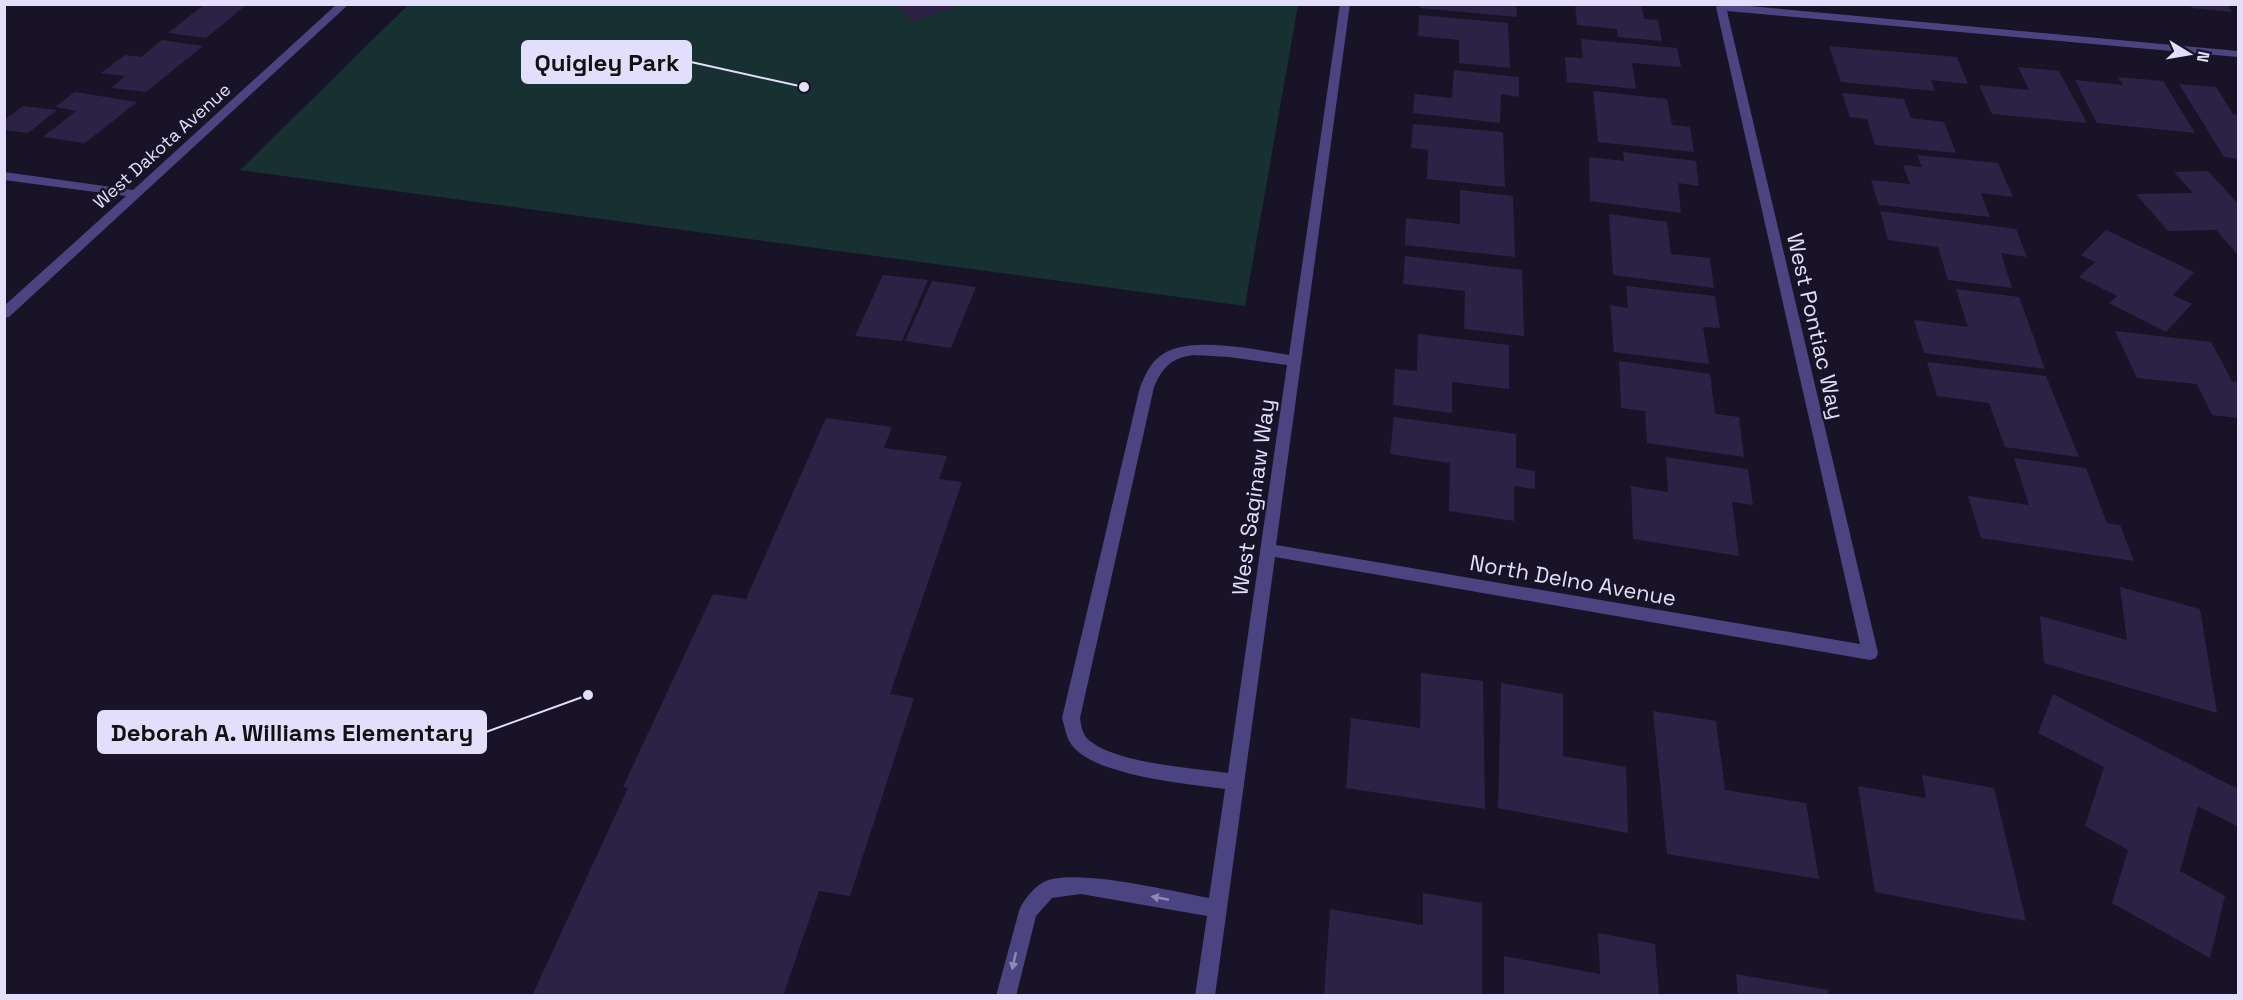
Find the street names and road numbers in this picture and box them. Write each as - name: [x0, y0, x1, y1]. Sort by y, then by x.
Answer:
- street label: West Dakota Avenue: [88, 78, 235, 213]
- street label: West Pontiac Way: [1781, 230, 1851, 422]
- street label: West Saginaw Way: [1225, 397, 1281, 597]
- street label: North Delno Avenue: [1468, 548, 1678, 612]

